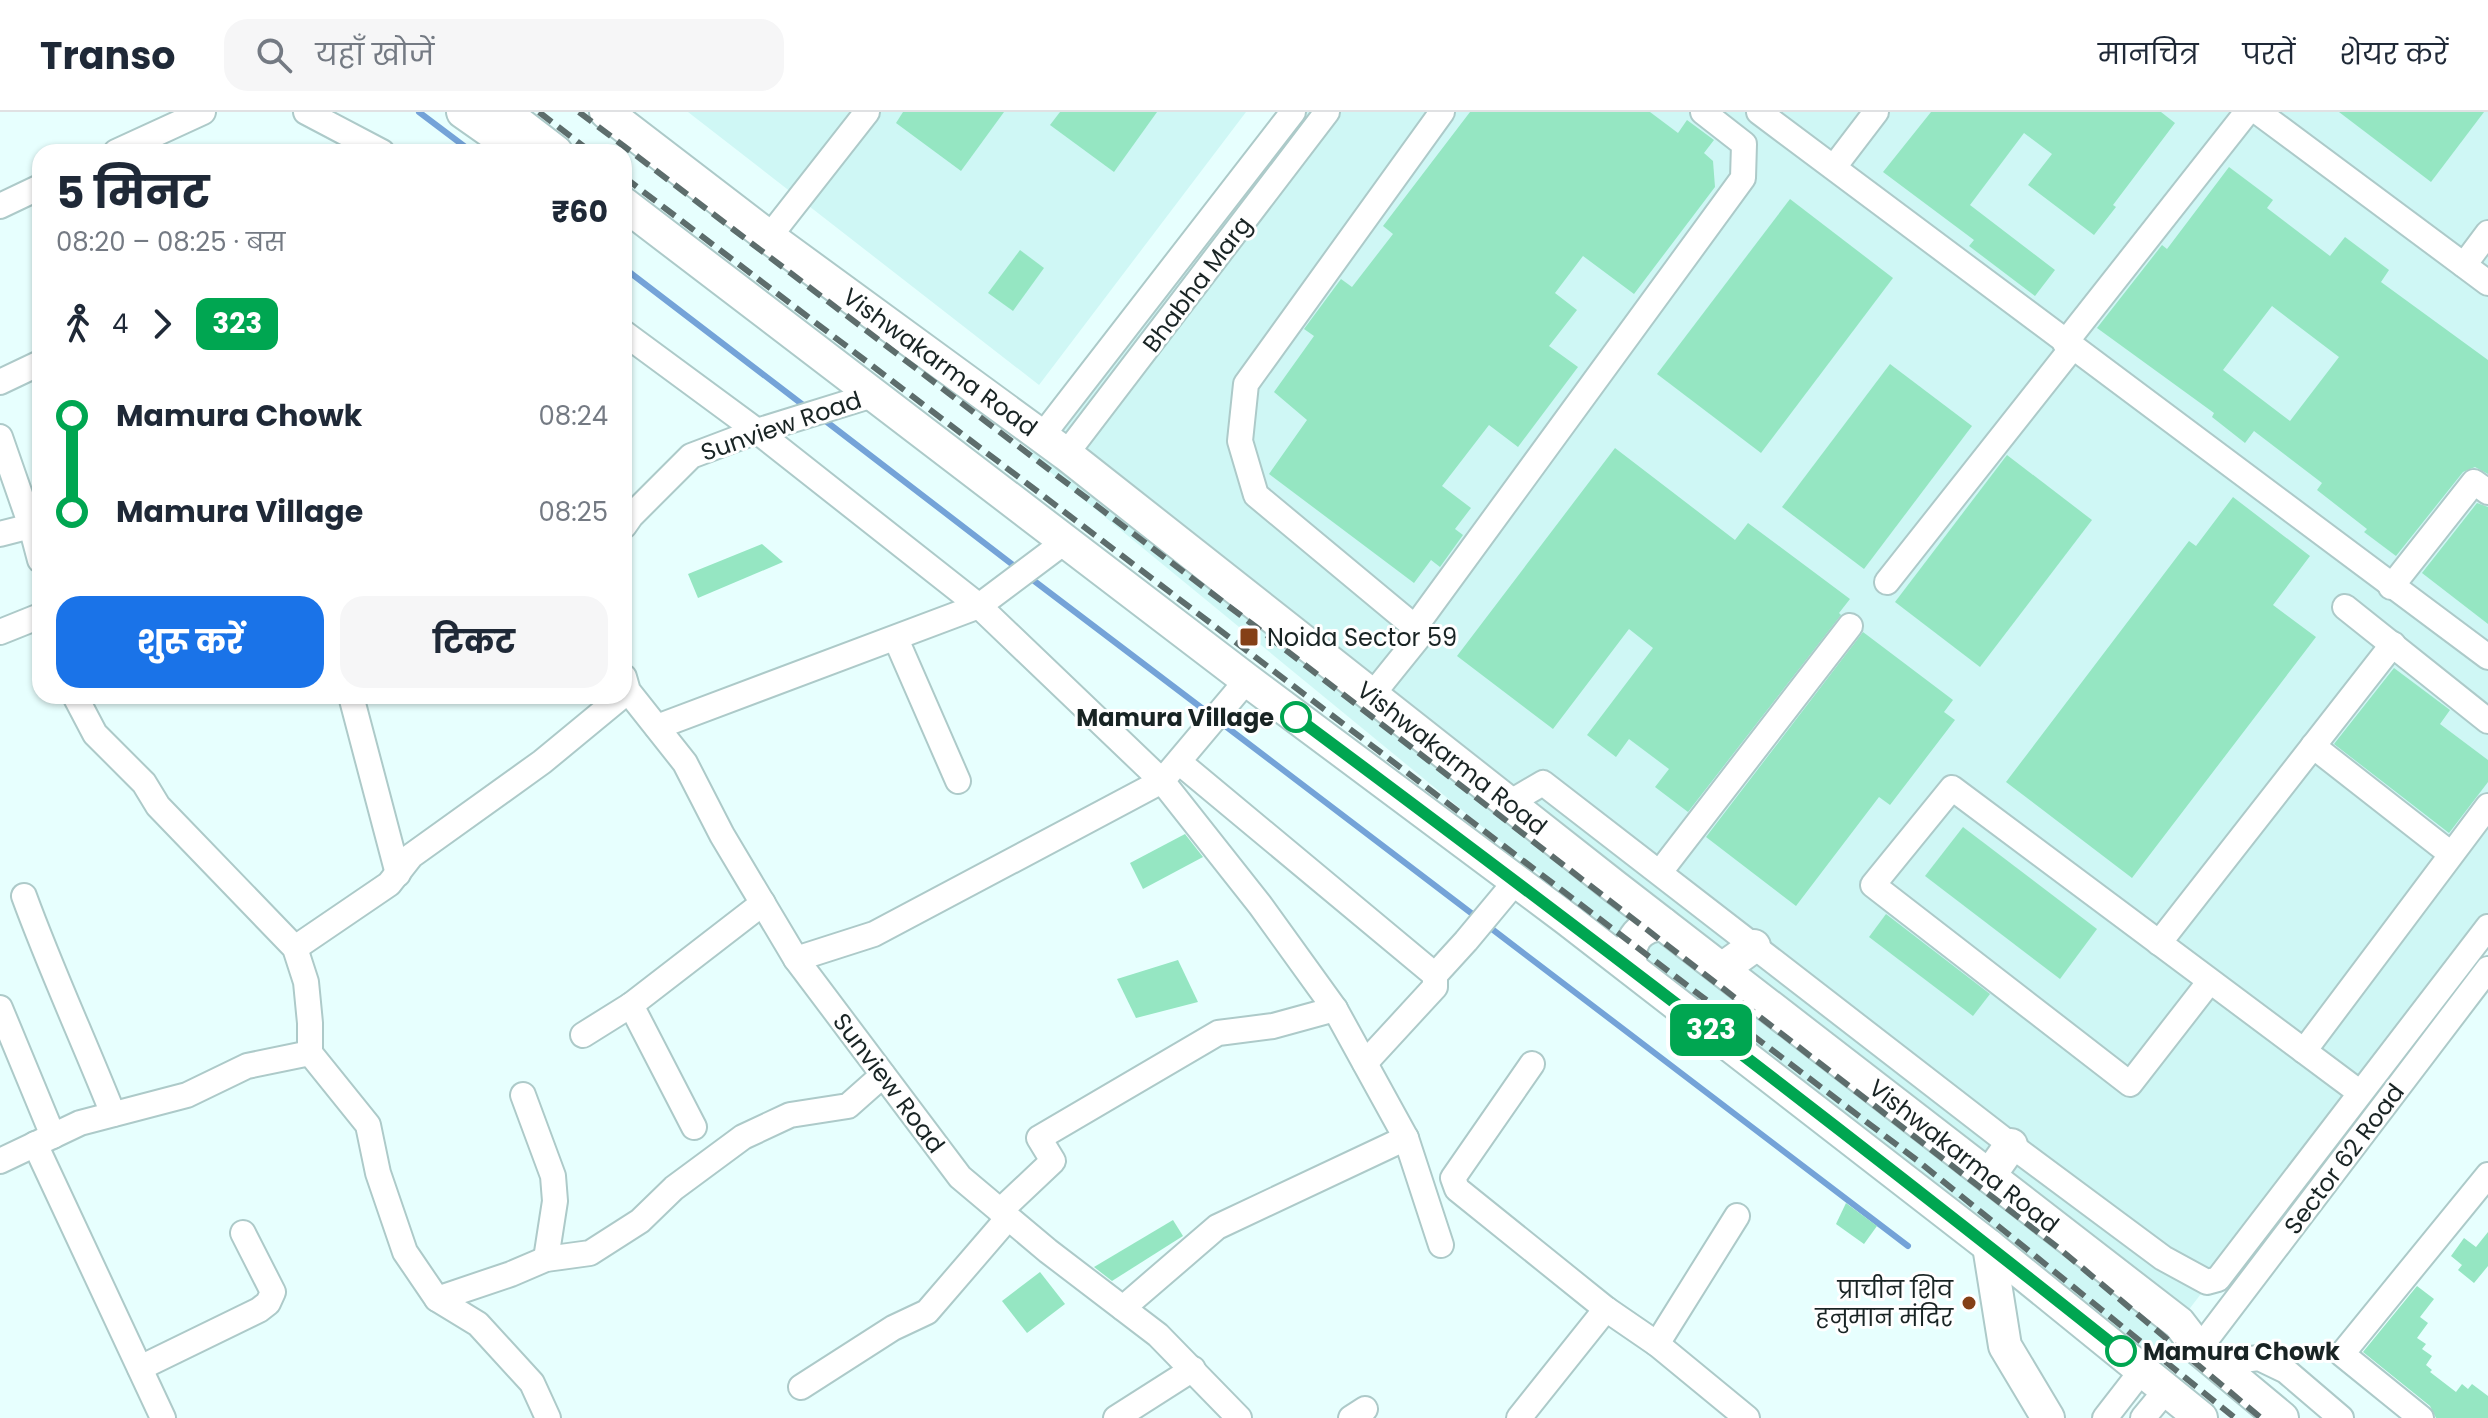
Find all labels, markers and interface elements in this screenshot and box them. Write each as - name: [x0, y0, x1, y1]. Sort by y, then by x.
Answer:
- search box: [224, 19, 784, 91]
- text: Transo: [40, 29, 176, 82]
- icon: search: [252, 33, 296, 77]
- text: यहाँ खोजें: [316, 33, 434, 76]
- text: मानचित्र: [2098, 35, 2199, 74]
- text: परतें: [2243, 35, 2295, 74]
- text: शेयर करें: [2339, 35, 2448, 74]
- text: 5 मिनट: [56, 162, 210, 223]
- text: ₹60: [551, 190, 608, 233]
- street label: Bhabha Marg: [1135, 209, 1259, 359]
- text: 08:20 – 08:25 · बस: [56, 224, 285, 260]
- street label: Vishwakarma Road: [836, 280, 1044, 444]
- icon: walk: [56, 302, 100, 346]
- icon: forward: [140, 302, 184, 346]
- text: 323: [212, 304, 262, 343]
- text: 4: [112, 306, 128, 342]
- street label: Sunview Road: [696, 383, 866, 469]
- text: Mamura Chowk: [116, 394, 362, 437]
- text: 08:24: [538, 398, 608, 434]
- text: Mamura Village: [116, 490, 363, 533]
- text: 08:25: [538, 494, 608, 530]
- button: शुरू करें: [56, 596, 324, 688]
- button: टिकट: [340, 596, 608, 688]
- place label: Noida Sector 59: [1267, 621, 1457, 654]
- marker: Noida Sector 59: [1238, 626, 1260, 648]
- street label: Vishwakarma Road: [1350, 673, 1554, 843]
- place label: Mamura Village: [1076, 701, 1274, 734]
- marker: Mamura Village: [1281, 702, 1311, 732]
- line badge: 323: [1665, 1004, 1757, 1056]
- street label: Sunview Road: [825, 1006, 953, 1160]
- text: 323: [1686, 1010, 1736, 1049]
- street label: Vishwakarma Road: [1862, 1071, 2066, 1241]
- street label: Sector 62 Road: [2276, 1077, 2412, 1241]
- place label: प्राचीन शिव हनुमान मंदिर: [1814, 1273, 1954, 1334]
- marker: प्राचीन शिव हनुमान मंदिर: [1960, 1294, 1978, 1312]
- place label: Mamura Chowk: [2143, 1335, 2340, 1368]
- marker: Mamura Chowk: [2106, 1336, 2136, 1366]

